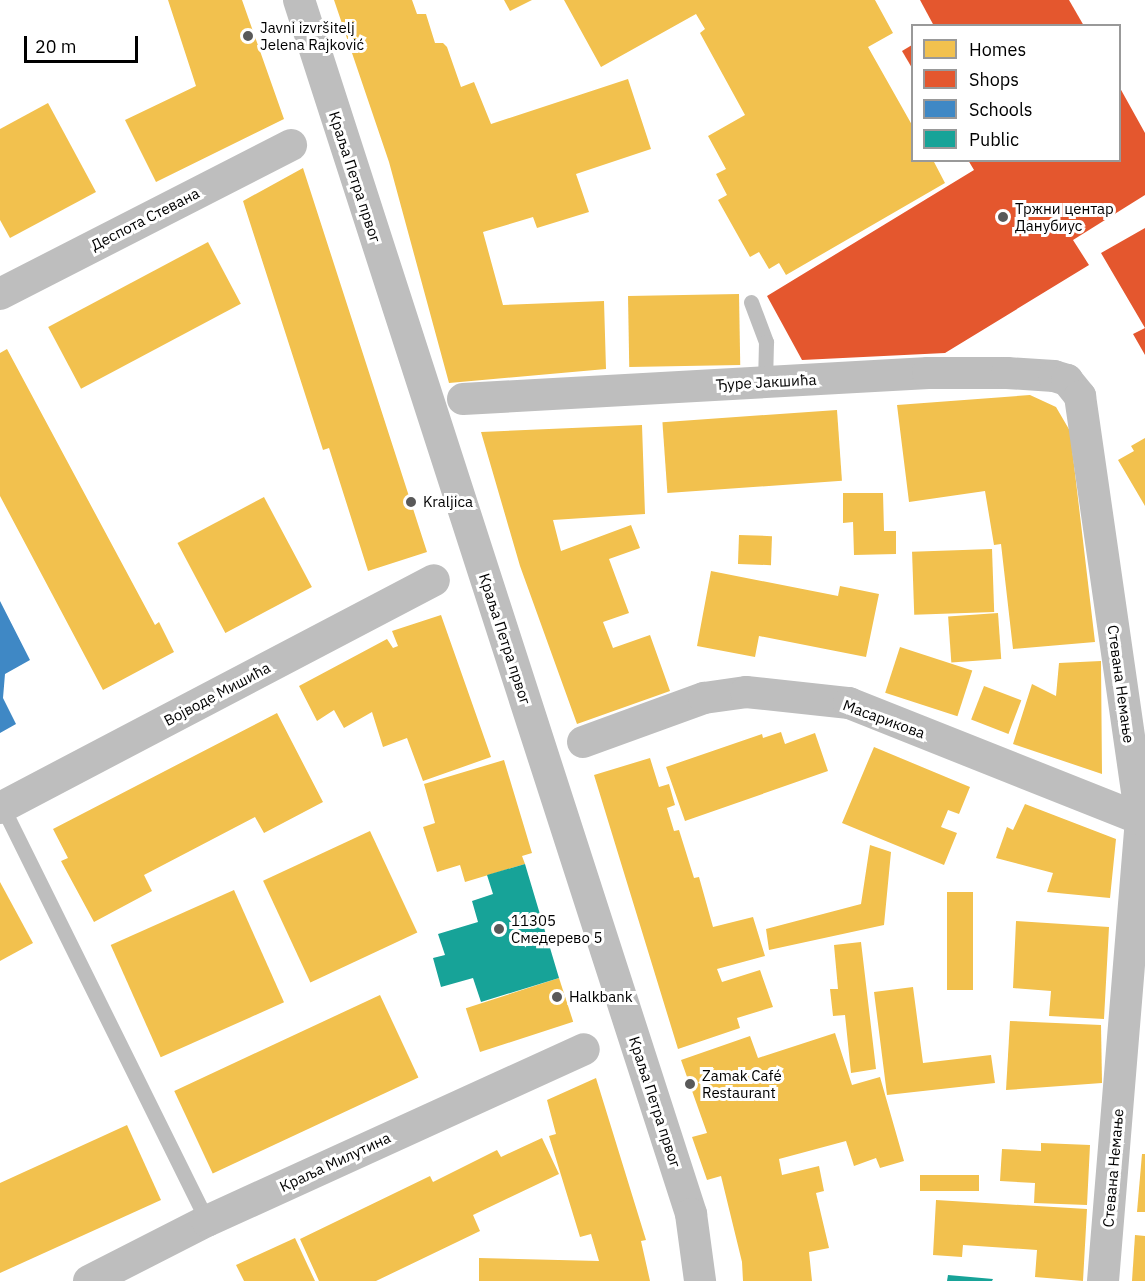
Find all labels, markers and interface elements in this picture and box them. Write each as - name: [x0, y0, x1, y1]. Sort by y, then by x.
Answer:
- place label: Javni izvršitelj Jelena Rajković: [260, 18, 364, 53]
- scale bar: [27, 24, 141, 62]
- legend: [911, 24, 1121, 162]
- marker: Javni izvršitelj Jelena Rajković: [241, 29, 255, 43]
- text: 20 m: [35, 35, 77, 58]
- text: Homes: [969, 38, 1026, 61]
- text: Shops: [969, 68, 1019, 91]
- text: Schools: [969, 98, 1033, 121]
- street label: Краља Петра првог: [325, 109, 385, 245]
- text: Public: [969, 128, 1019, 151]
- street label: Деспота Стевана: [88, 184, 202, 254]
- place label: Тржни центар Данубиус: [1015, 199, 1114, 234]
- marker: Тржни центар Данубиус: [996, 210, 1010, 224]
- street label: Ђуре Јакшића: [715, 370, 817, 394]
- place label: Kraljica: [423, 493, 473, 511]
- marker: Kraljica: [404, 495, 418, 509]
- street label: Краља Петра првог: [475, 571, 535, 707]
- street label: Стевана Немање: [1104, 624, 1138, 744]
- street label: Војводе Мишића: [161, 658, 273, 730]
- street label: Масарикова: [841, 696, 927, 742]
- place label: 11305 Смедерево 5: [511, 911, 602, 946]
- marker: 11305 Смедерево 5: [492, 922, 506, 936]
- place label: Halkbank: [569, 988, 633, 1006]
- marker: Halkbank: [550, 990, 564, 1004]
- street label: Краља Петра првог: [625, 1034, 685, 1170]
- place label: Zamak Café Restaurant: [702, 1066, 782, 1101]
- marker: Zamak Café Restaurant: [683, 1077, 697, 1091]
- street label: Стевана Немање: [1099, 1108, 1127, 1228]
- street label: Краља Милутина: [277, 1128, 393, 1196]

